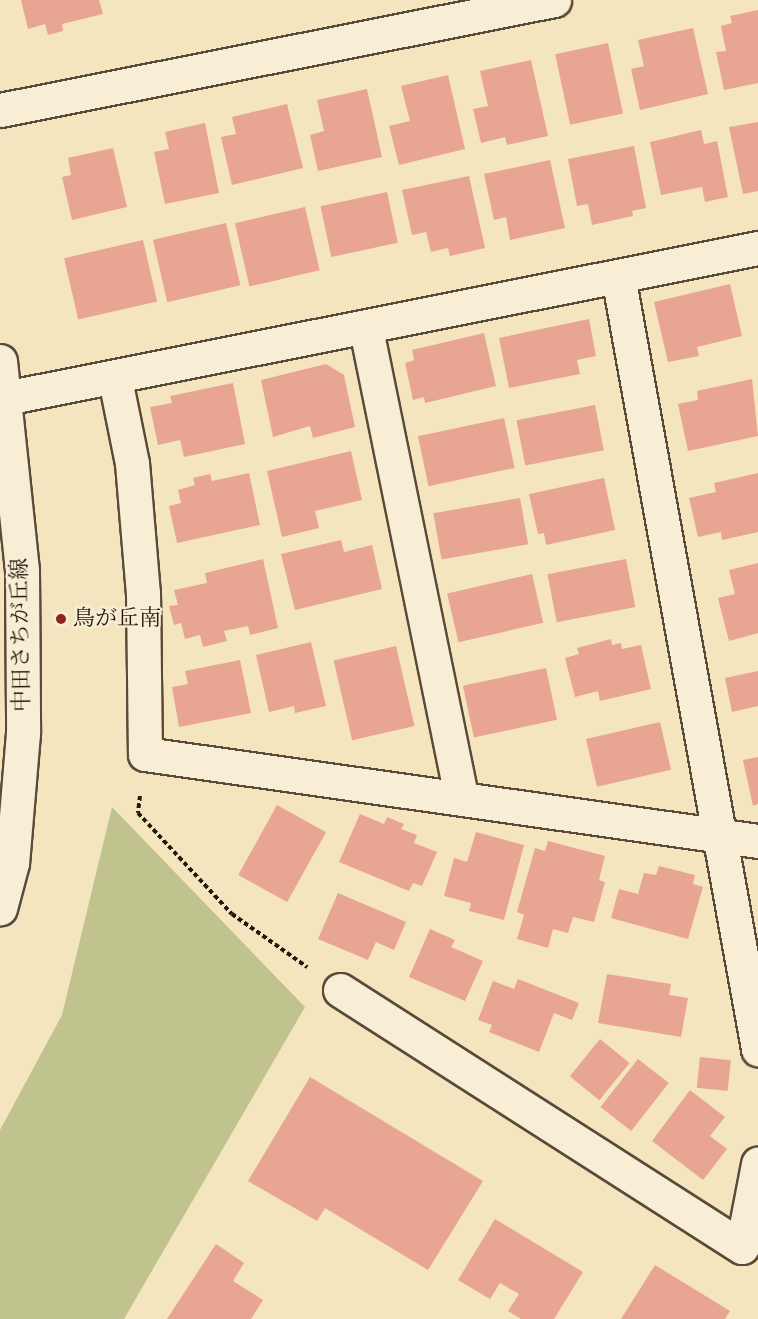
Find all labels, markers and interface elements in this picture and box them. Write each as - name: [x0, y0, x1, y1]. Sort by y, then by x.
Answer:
- street label: 中田さちが丘線: [6, 558, 36, 712]
- place label: 鳥が丘南: [73, 606, 161, 632]
- marker: 鳥が丘南: [54, 612, 68, 626]

